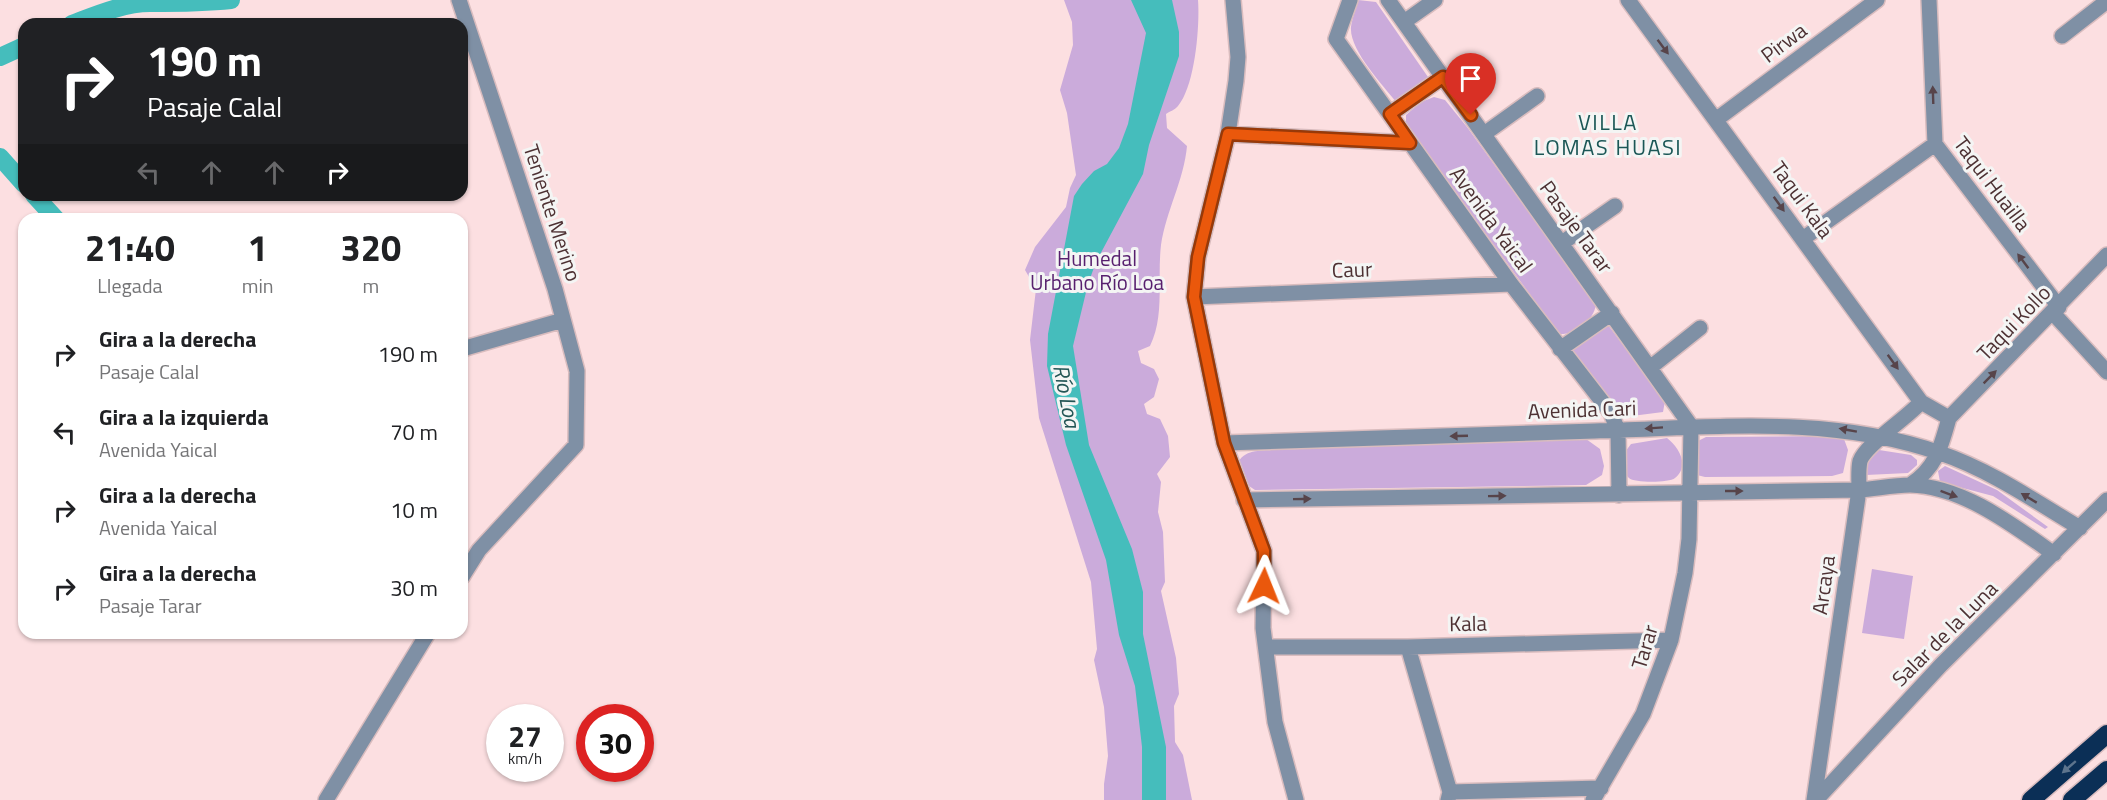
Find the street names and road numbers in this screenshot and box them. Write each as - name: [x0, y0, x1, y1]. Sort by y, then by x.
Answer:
- street label: Pirwa: [1754, 14, 1814, 70]
- street label: Taqui Huailla: [1946, 129, 2039, 238]
- street label: Teniente Merino: [516, 140, 590, 285]
- street label: Taqui Kala: [1764, 154, 1842, 245]
- street label: Avenida Yaical: [1442, 160, 1541, 279]
- street label: Pasaje Tarar: [1532, 173, 1621, 279]
- street label: Caur: [1331, 252, 1373, 286]
- street label: Taqui Kollo: [1969, 277, 2058, 367]
- street label: Avenida Cari: [1527, 391, 1637, 427]
- street label: Arcaya: [1803, 553, 1843, 617]
- street label: Salar de la Luna: [1884, 573, 2005, 694]
- street label: Kala: [1449, 607, 1488, 639]
- street label: Tarar: [1622, 621, 1666, 673]

